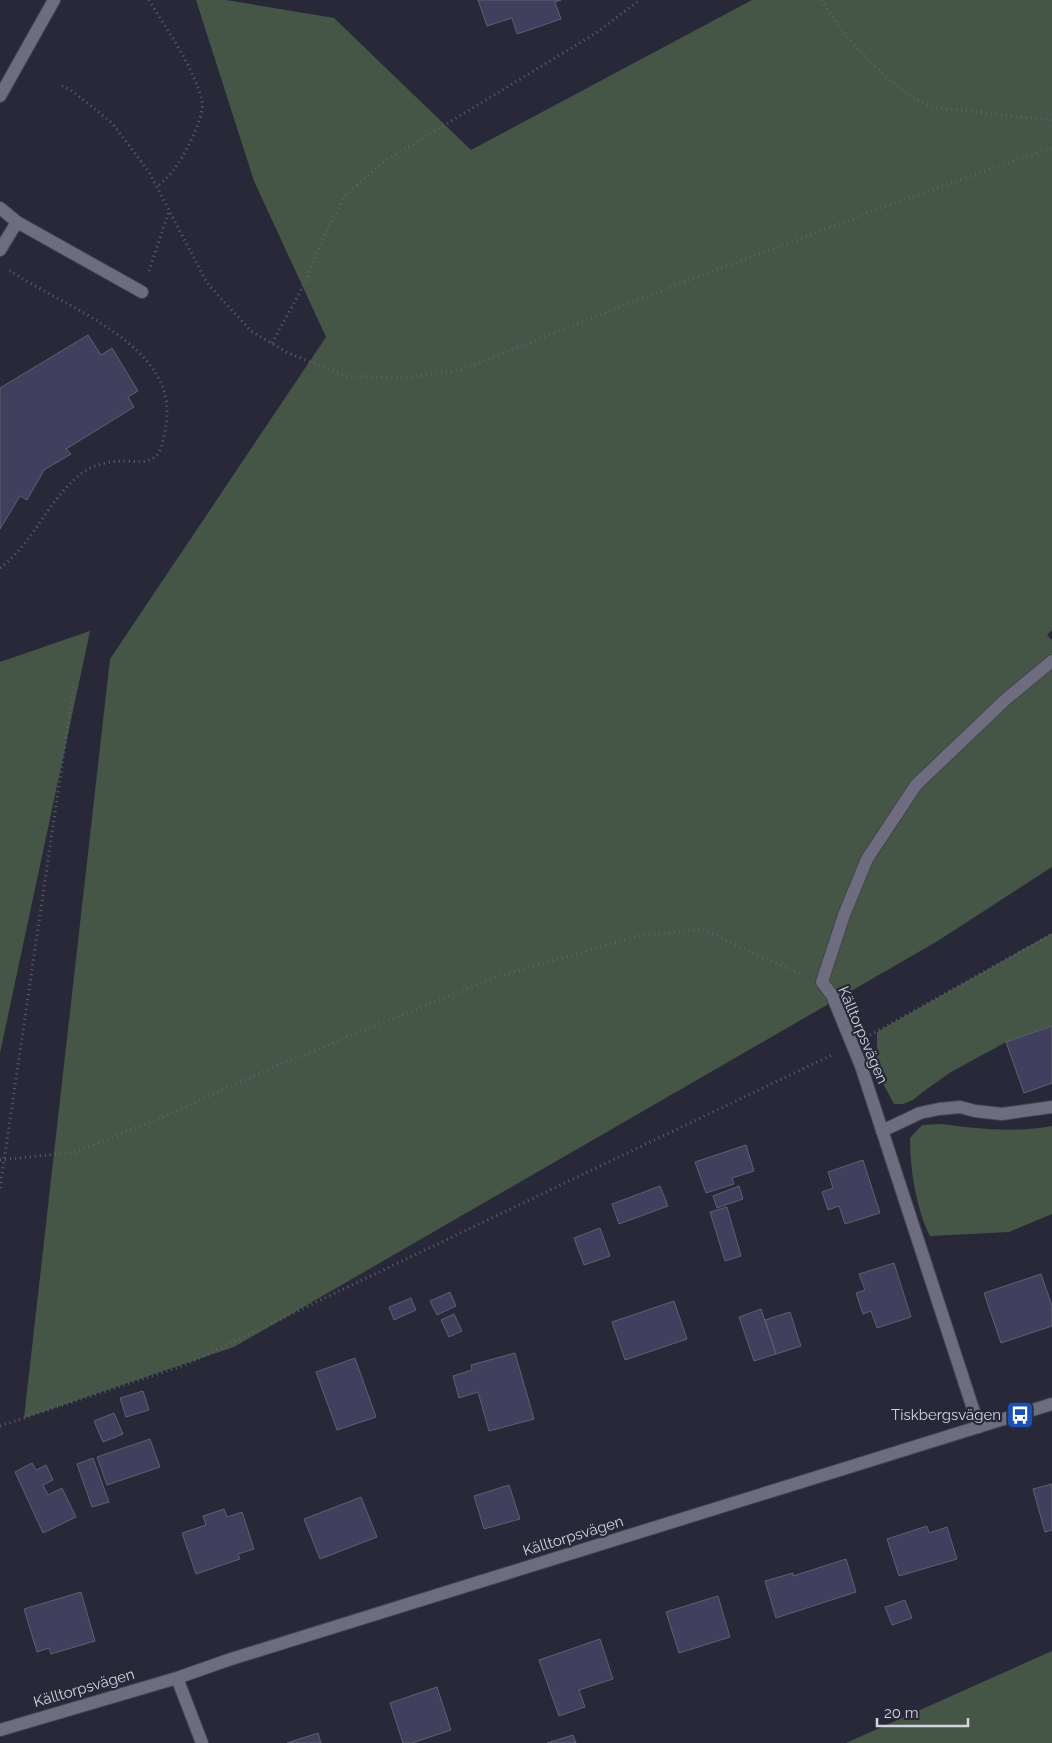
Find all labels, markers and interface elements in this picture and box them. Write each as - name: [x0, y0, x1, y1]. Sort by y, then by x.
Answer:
- street label: Källtorpsvägen: [834, 984, 892, 1086]
- bus stop icon: Tiskbergsvägen: [1005, 1400, 1035, 1430]
- place label: Tiskbergsvägen: [891, 1406, 1001, 1424]
- street label: Källtorpsvägen: [521, 1512, 625, 1560]
- street label: Källtorpsvägen: [31, 1665, 137, 1711]
- scale bar: [877, 1696, 968, 1728]
- text: 20 m: [884, 1704, 919, 1722]

